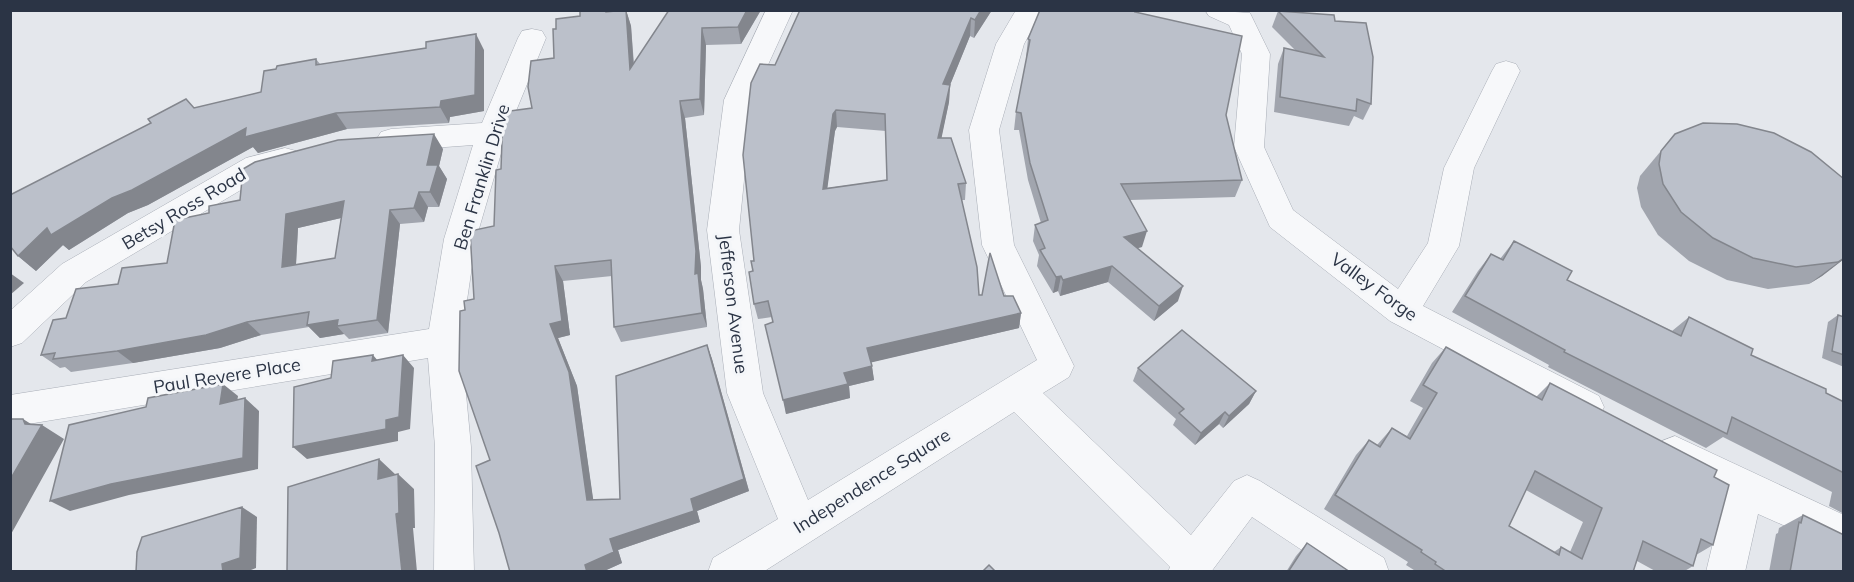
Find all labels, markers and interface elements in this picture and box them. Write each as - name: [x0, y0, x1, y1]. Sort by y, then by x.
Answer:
- street label: Ben Franklin Drive: [448, 101, 515, 253]
- street label: Betsy Ross Road: [118, 163, 250, 255]
- street label: Jefferson Avenue: [714, 233, 753, 375]
- street label: Valley Forge: [1326, 247, 1422, 326]
- street label: Paul Revere Place: [152, 353, 302, 399]
- street label: Independence Square: [789, 423, 954, 538]

